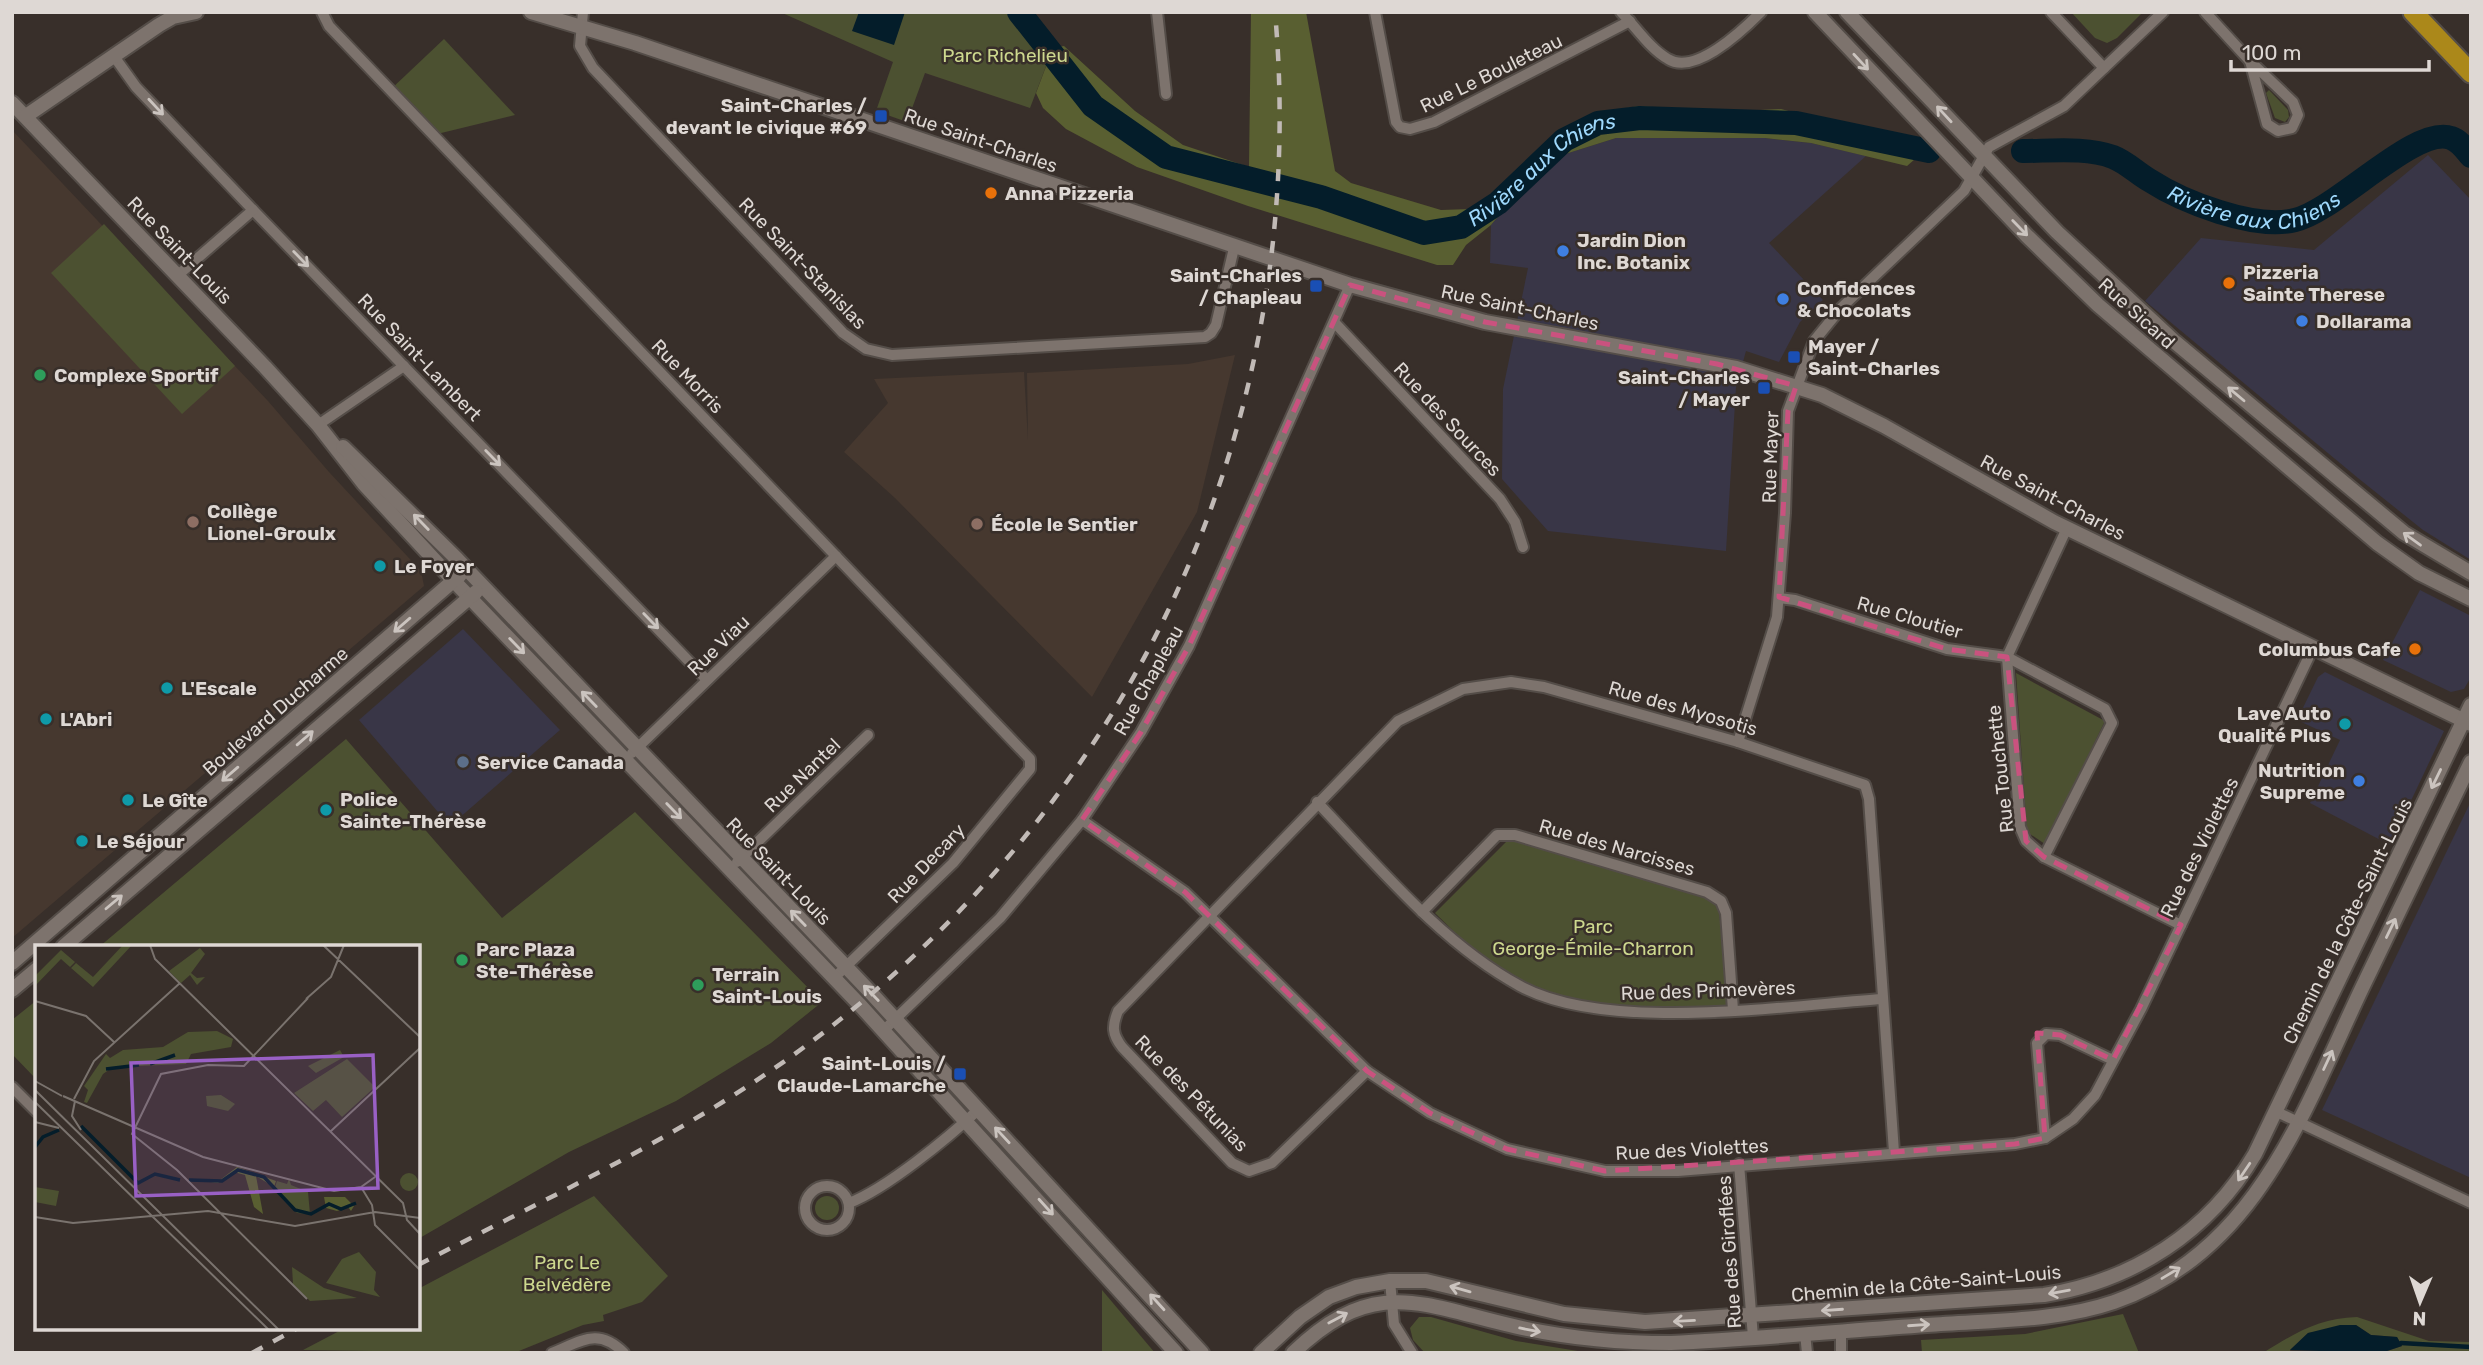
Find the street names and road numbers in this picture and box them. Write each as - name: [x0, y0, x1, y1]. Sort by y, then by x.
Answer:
- street label: Rue Le Bouleteau: [1416, 29, 1566, 118]
- street label: Rue Saint-Charles: [901, 103, 1061, 178]
- street label: Rue Saint-Louis: [122, 192, 237, 309]
- street label: Rue Saint-Stanislas: [734, 193, 871, 334]
- street label: Rue Sicard: [2094, 273, 2180, 354]
- street label: Rue Saint-Charles: [1439, 280, 1601, 335]
- street label: Rue Saint-Lambert: [353, 289, 487, 426]
- street label: Rue Morris: [647, 335, 729, 418]
- street label: Rue des Sources: [1389, 358, 1506, 481]
- street label: Rue Mayer: [1757, 410, 1784, 504]
- street label: Rue Saint-Charles: [1976, 450, 2129, 545]
- street label: Rue Cloutier: [1854, 591, 1966, 644]
- street label: Rue Viau: [682, 610, 754, 681]
- street label: Rue Chapleau: [1109, 621, 1188, 739]
- street label: Boulevard Ducharme: [198, 642, 353, 781]
- street label: Rue des Myosotis: [1606, 676, 1760, 741]
- street label: Rue Touchette: [1982, 704, 2019, 834]
- street label: Rue Nantel: [759, 733, 845, 817]
- street label: Rue des Violettes: [2156, 773, 2243, 921]
- street label: Chemin de la Côte-Saint-Louis: [2278, 794, 2417, 1048]
- street label: Rue Saint-Louis: [721, 813, 836, 930]
- street label: Rue des Narcisses: [1536, 814, 1697, 881]
- street label: Rue Decary: [883, 819, 970, 908]
- street label: Rue des Primevères: [1620, 976, 1796, 1005]
- street label: Rue des Pétunias: [1130, 1030, 1253, 1156]
- street label: Rue des Violettes: [1615, 1134, 1769, 1165]
- street label: Rue des Giroflées: [1713, 1175, 1746, 1329]
- street label: Chemin de la Côte-Saint-Louis: [1790, 1260, 2062, 1307]

